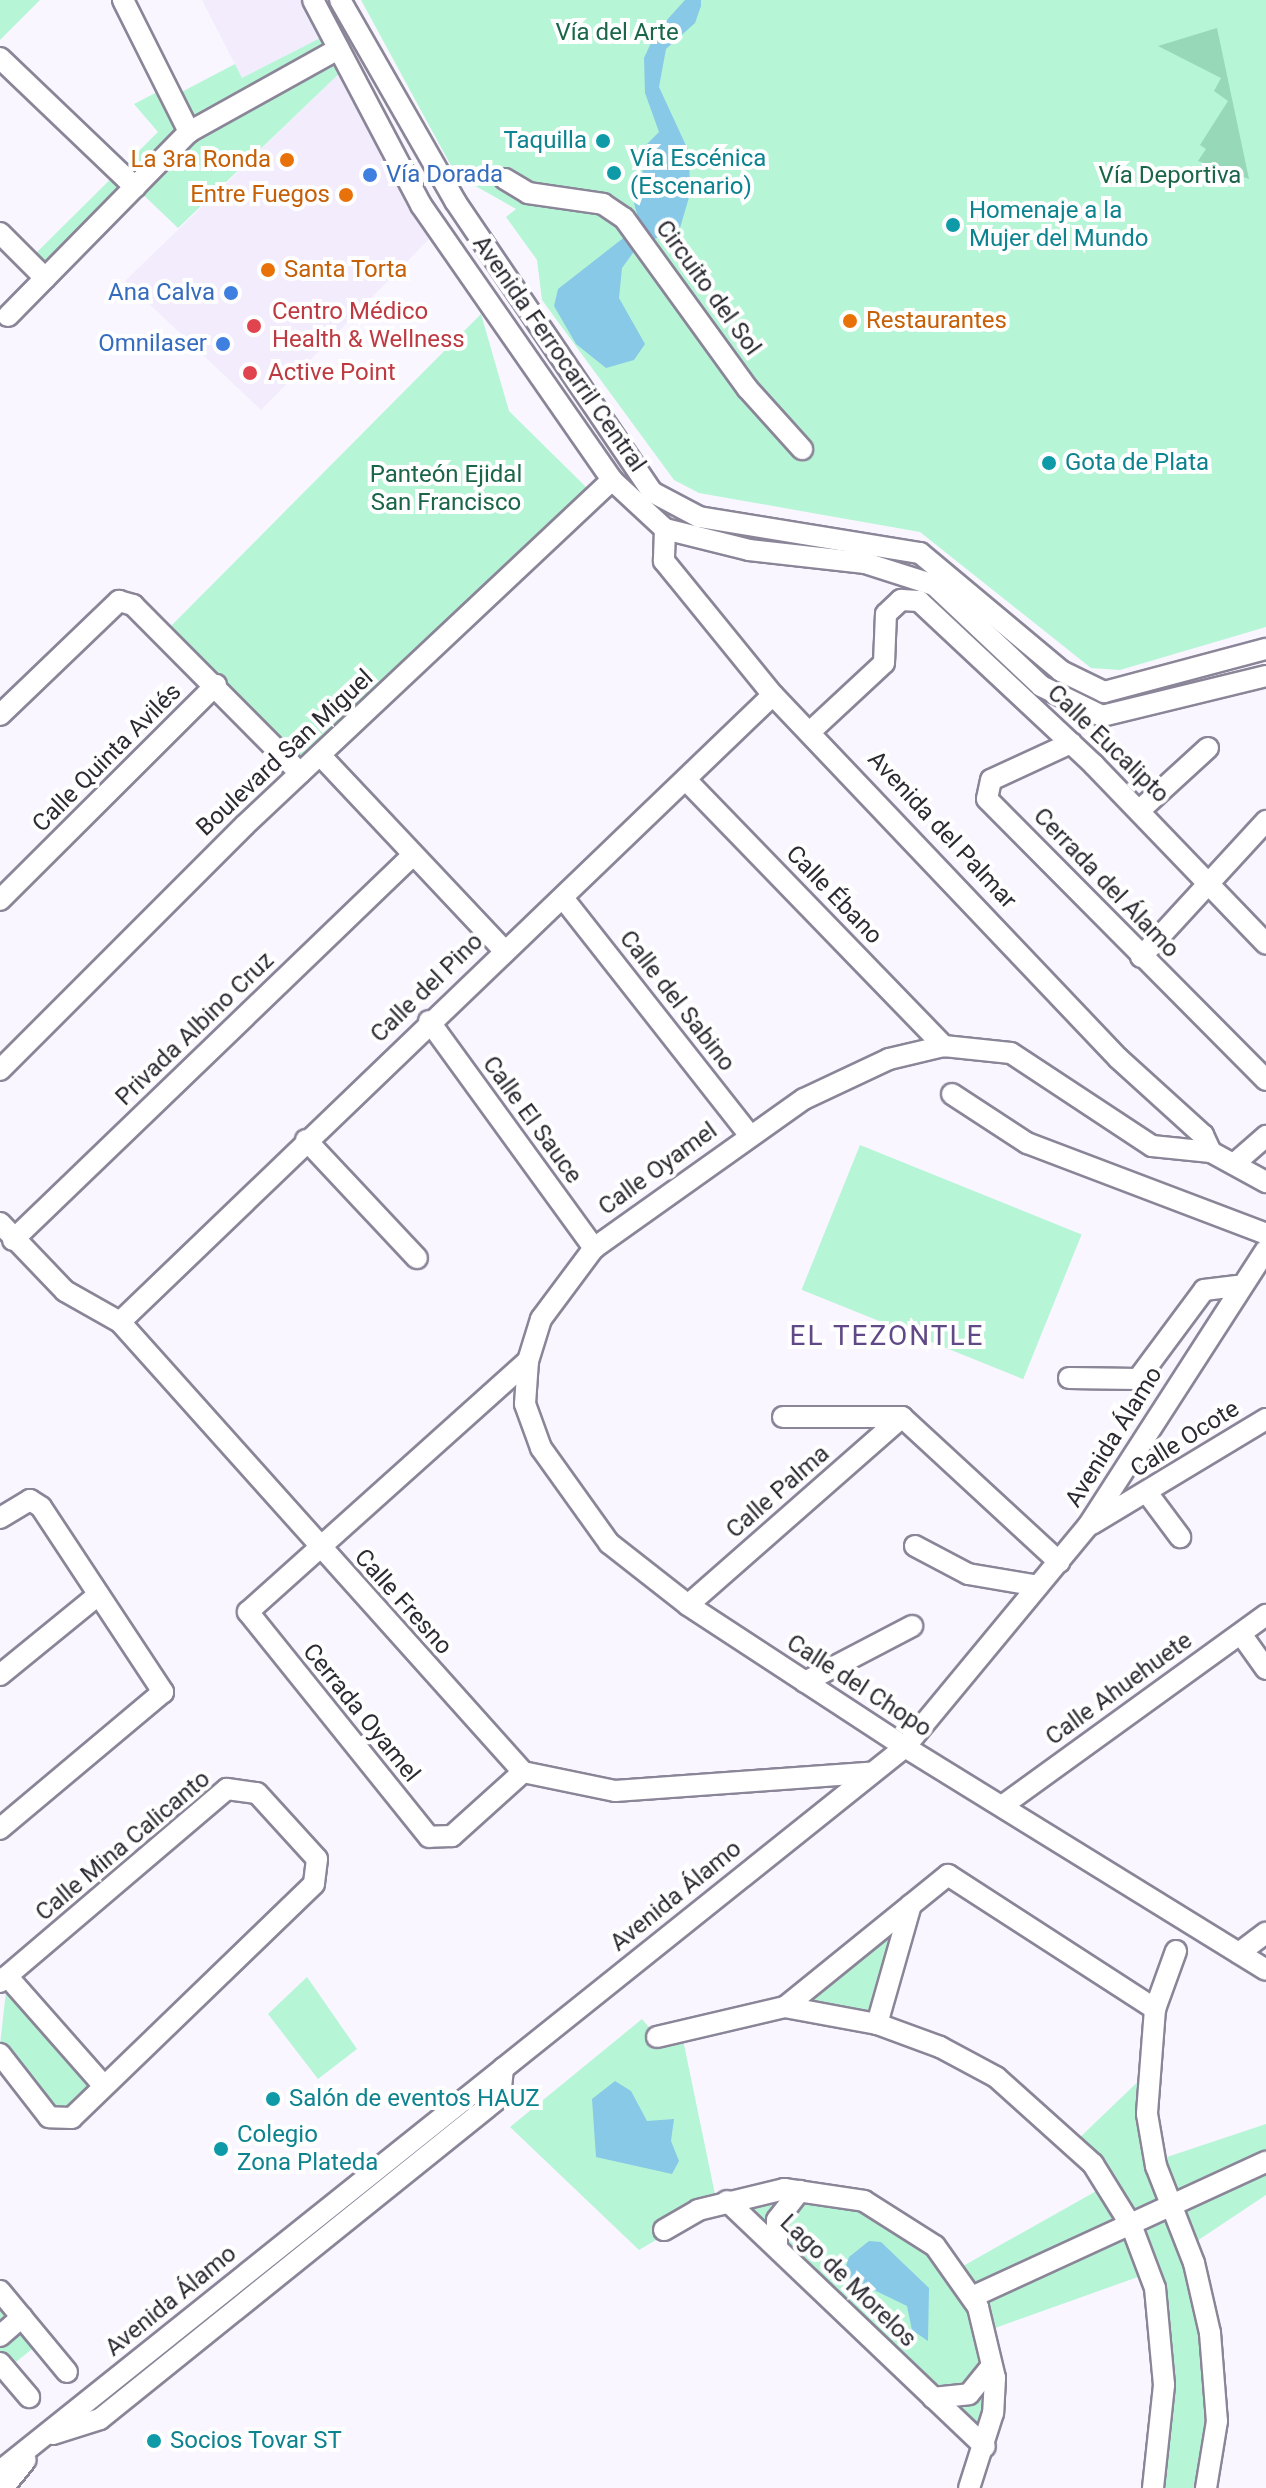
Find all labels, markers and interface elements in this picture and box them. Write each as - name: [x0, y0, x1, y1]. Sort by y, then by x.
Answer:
- park label: Vía del Arte: [555, 19, 679, 47]
- place label: Taquilla: [504, 127, 587, 155]
- marker: Taquilla: [594, 132, 612, 150]
- place label: Vía Escénica (Escenario): [630, 145, 766, 201]
- place label: La 3ra Ronda: [131, 146, 271, 174]
- marker: La 3ra Ronda: [278, 151, 296, 169]
- place label: Vía Dorada: [386, 161, 503, 189]
- park label: Vía Deportiva: [1099, 162, 1241, 190]
- marker: Vía Escénica (Escenario): [605, 164, 623, 182]
- marker: Vía Dorada: [361, 166, 379, 184]
- place label: Entre Fuegos: [190, 181, 330, 209]
- marker: Entre Fuegos: [337, 186, 355, 204]
- place label: Homenaje a la Mujer del Mundo: [969, 197, 1148, 253]
- street label: Circuito del Sol: [649, 215, 767, 361]
- marker: Homenaje a la Mujer del Mundo: [944, 216, 962, 234]
- street label: Avenida Ferrocarril Central: [466, 230, 652, 478]
- place label: Santa Torta: [284, 256, 408, 284]
- marker: Santa Torta: [259, 261, 277, 279]
- place label: Ana Calva: [108, 279, 215, 307]
- marker: Ana Calva: [222, 284, 240, 302]
- place label: Centro Médico Health & Wellness: [272, 298, 465, 354]
- place label: Restaurantes: [866, 307, 1007, 335]
- marker: Restaurantes: [841, 312, 859, 330]
- marker: Centro Médico Health & Wellness: [243, 315, 265, 337]
- place label: Omnilaser: [98, 330, 207, 358]
- marker: Omnilaser: [214, 335, 232, 353]
- place label: Active Point: [268, 359, 396, 387]
- marker: Active Point: [239, 362, 261, 384]
- place label: Gota de Plata: [1065, 449, 1209, 477]
- marker: Gota de Plata: [1040, 454, 1058, 472]
- park label: Panteón Ejidal San Francisco: [370, 461, 522, 517]
- street label: Boulevard San Miguel: [191, 664, 379, 842]
- street label: Calle Quinta Avilés: [27, 678, 187, 838]
- street label: Calle Eucalipto: [1041, 679, 1175, 809]
- street label: Avenida del Palmar: [862, 745, 1022, 915]
- street label: Cerrada del Álamo: [1027, 802, 1185, 964]
- street label: Calle Ébano: [780, 840, 888, 950]
- street label: Calle del Sabino: [613, 925, 741, 1077]
- street label: Calle del Pino: [365, 927, 489, 1049]
- street label: Privada Albino Cruz: [110, 946, 280, 1112]
- street label: Calle El Sauce: [476, 1051, 588, 1189]
- street label: Calle Oyamel: [593, 1116, 723, 1222]
- district label: EL TEZONTLE: [789, 1319, 985, 1353]
- street label: Avenida Álamo: [1059, 1361, 1169, 1513]
- street label: Calle Ocote: [1125, 1394, 1245, 1484]
- street label: Calle Palma: [721, 1439, 835, 1545]
- street label: Calle Fresno: [348, 1543, 458, 1661]
- street label: Calle Ahuehuete: [1040, 1626, 1198, 1752]
- street label: Calle del Chopo: [781, 1629, 937, 1743]
- street label: Cerrada Oyamel: [296, 1638, 426, 1788]
- street label: Calle Mina Calicanto: [30, 1765, 216, 1927]
- street label: Avenida Álamo: [605, 1834, 747, 1958]
- place label: Salón de eventos HAUZ: [289, 2085, 540, 2113]
- marker: Salón de eventos HAUZ: [264, 2090, 282, 2108]
- place label: Colegio Zona Plateda: [237, 2121, 378, 2177]
- marker: Colegio Zona Plateda: [212, 2140, 230, 2158]
- street label: Lago de Morelos: [774, 2209, 922, 2353]
- street label: Avenida Álamo: [100, 2239, 242, 2363]
- place label: Socios Tovar ST: [170, 2427, 342, 2455]
- marker: Socios Tovar ST: [145, 2432, 163, 2450]

